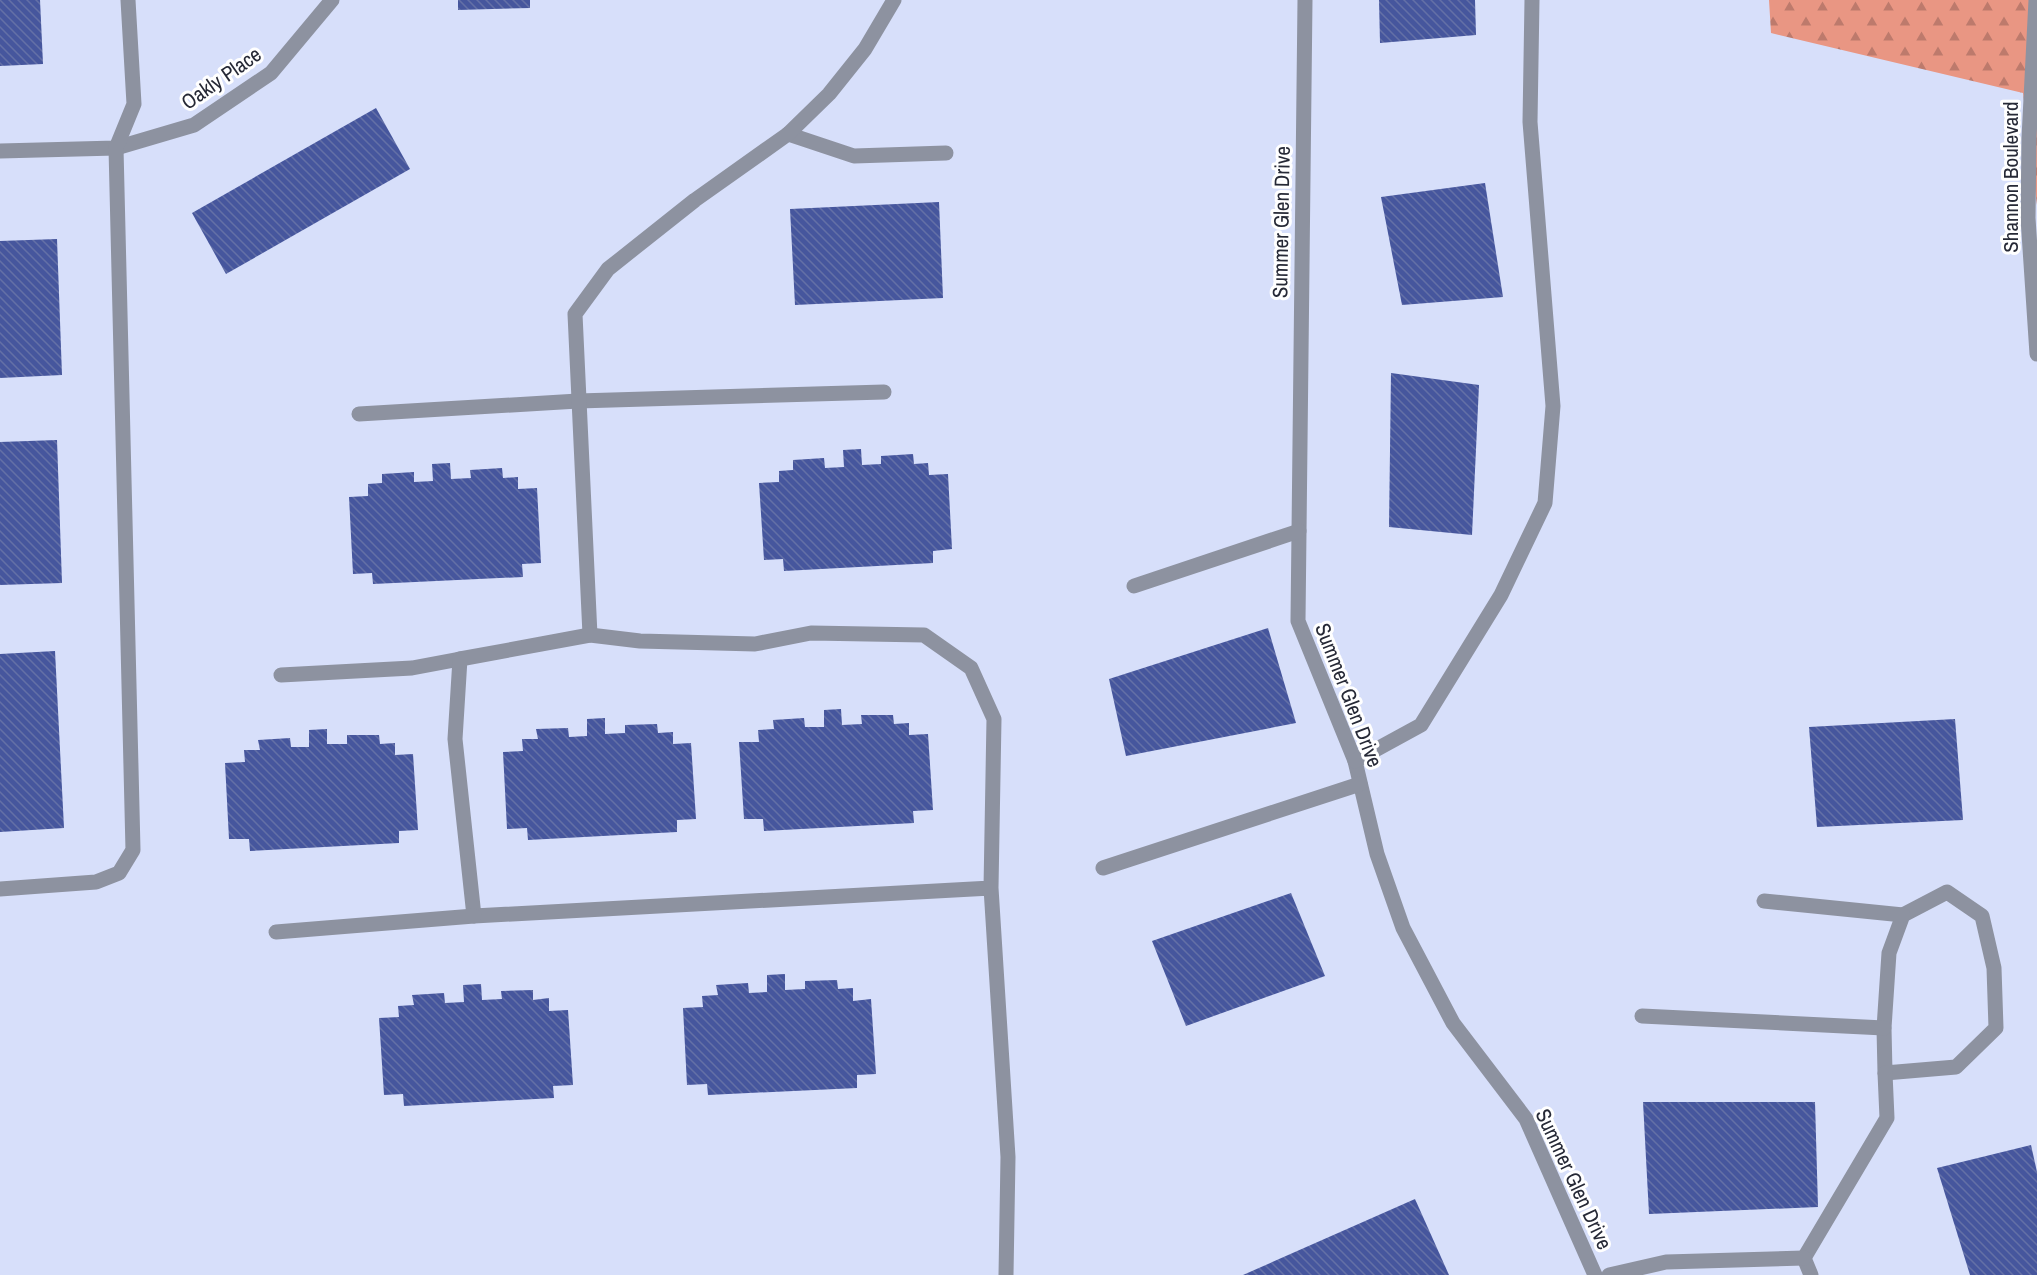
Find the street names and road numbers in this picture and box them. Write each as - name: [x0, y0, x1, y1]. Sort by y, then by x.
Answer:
- street label: Oakly Place: [175, 40, 267, 116]
- street label: Shannon Boulevard: [1996, 101, 2025, 253]
- street label: Summer Glen Drive: [1265, 146, 1297, 298]
- street label: Summer Glen Drive: [1308, 619, 1390, 771]
- street label: Summer Glen Drive: [1529, 1104, 1619, 1254]

